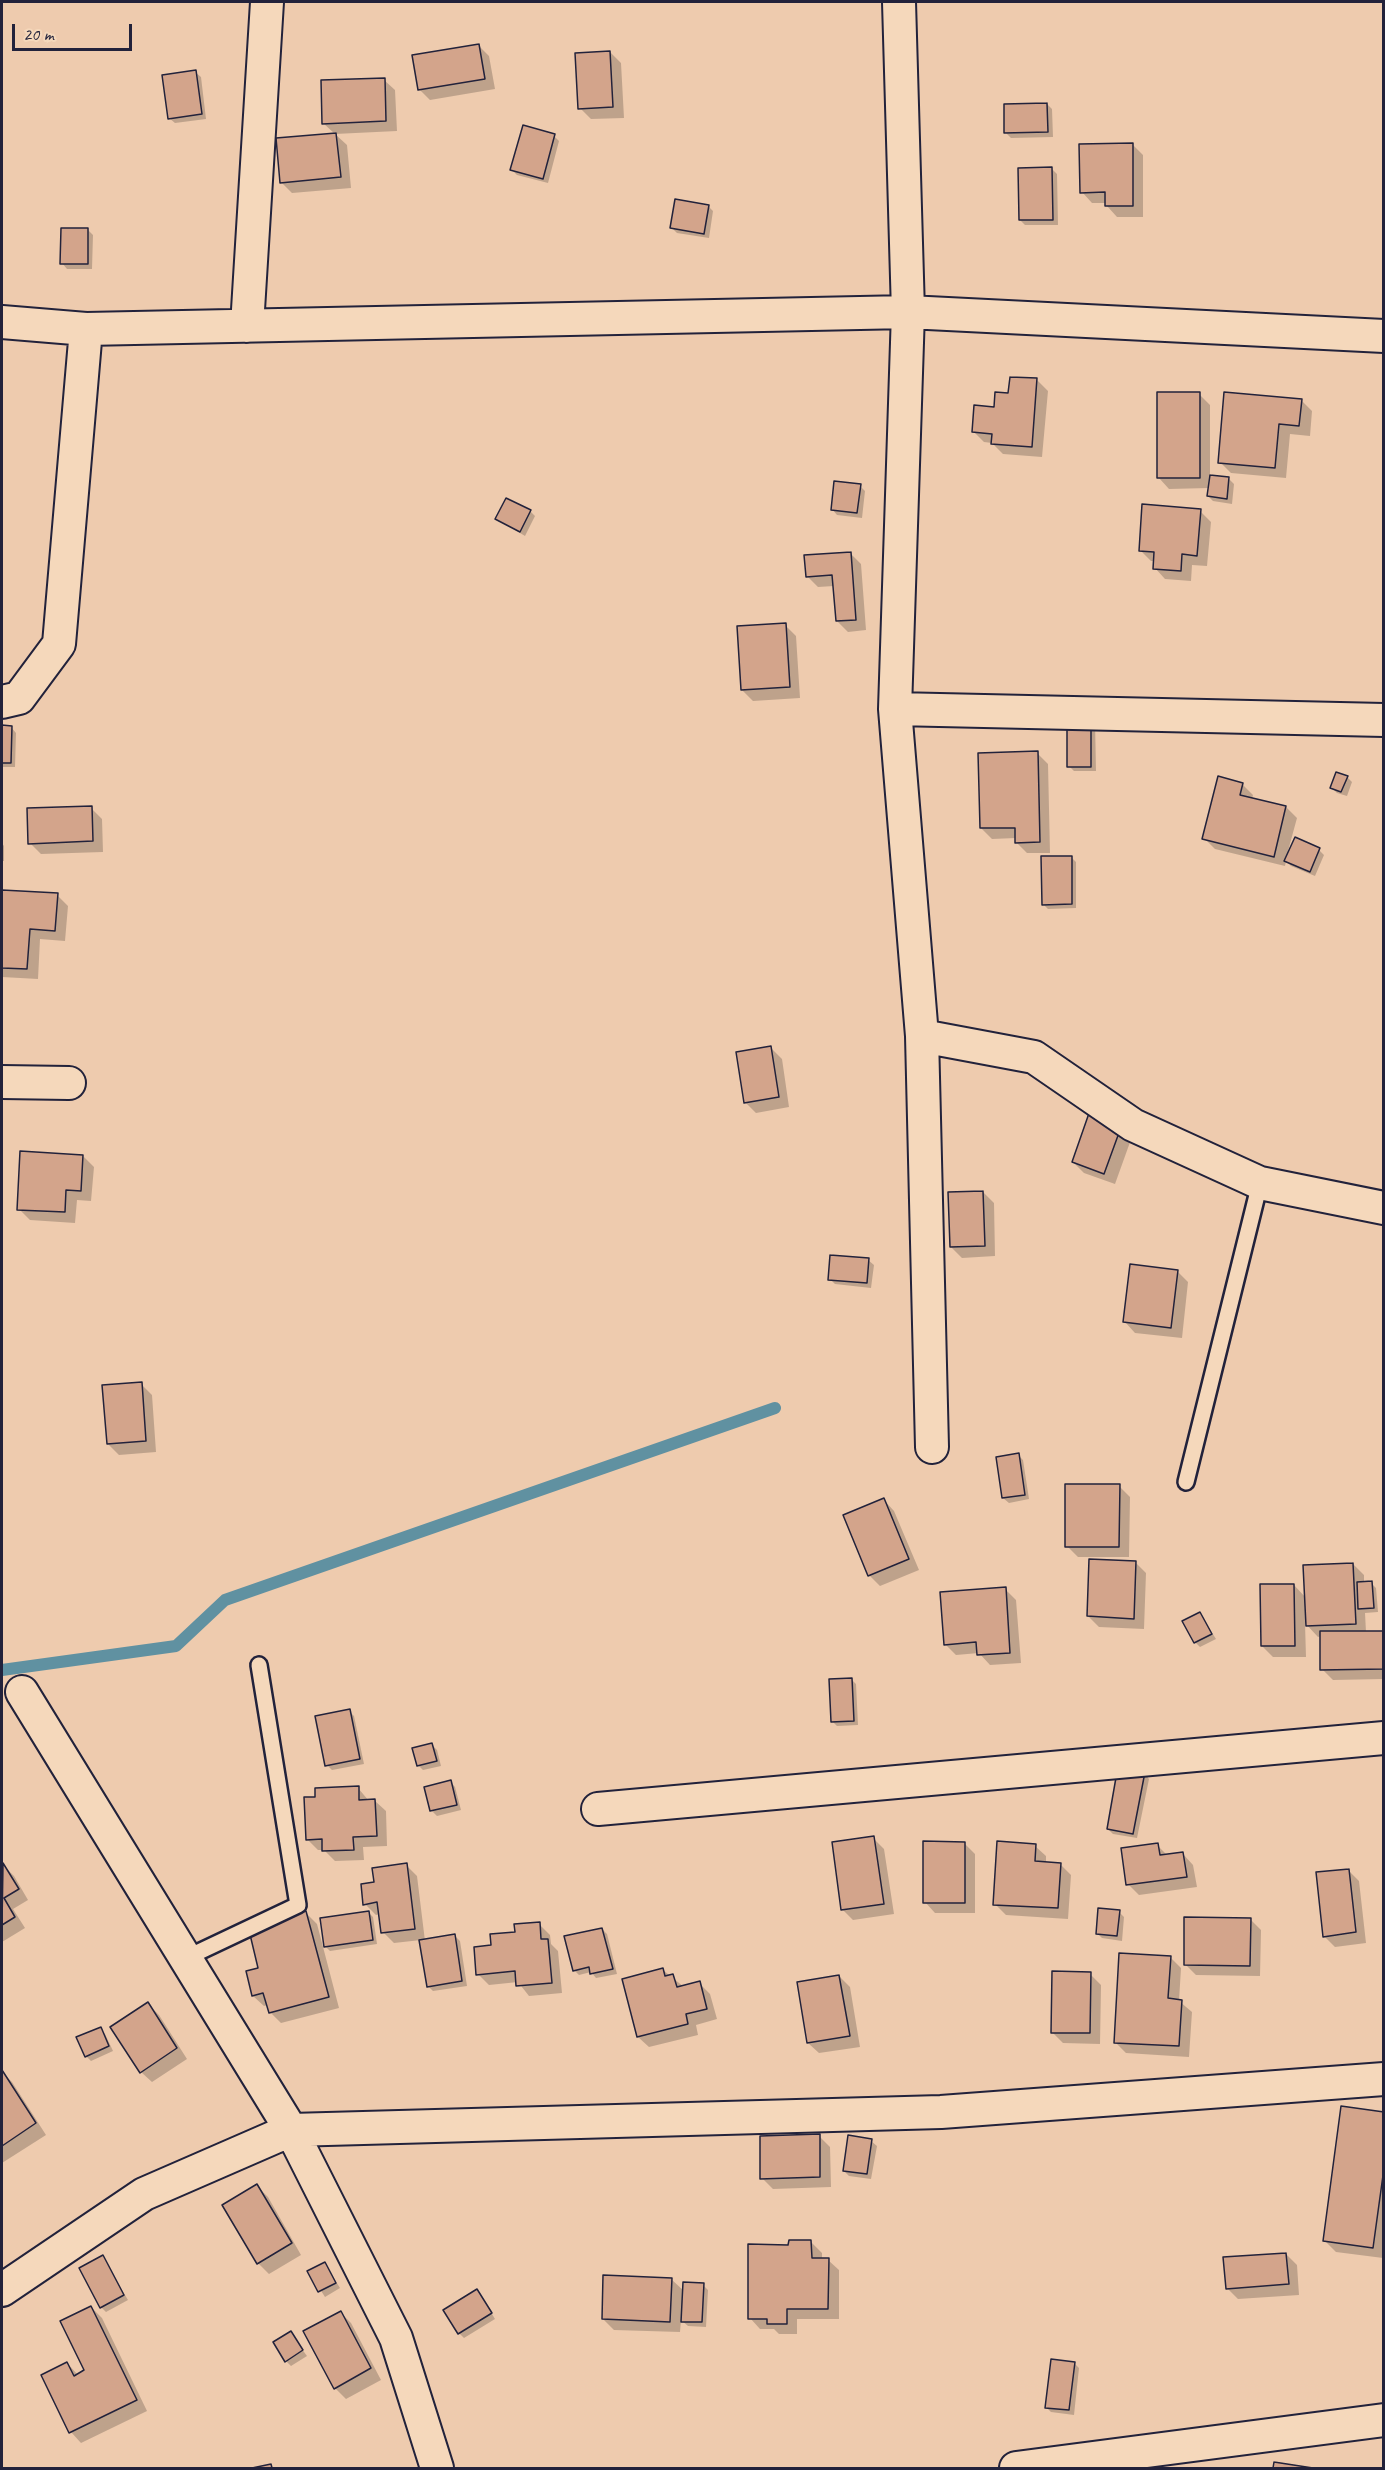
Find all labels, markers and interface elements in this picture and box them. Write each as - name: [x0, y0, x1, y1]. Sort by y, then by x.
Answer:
- scale bar: [15, 12, 135, 50]
- text: 20 m: [23, 23, 54, 45]

